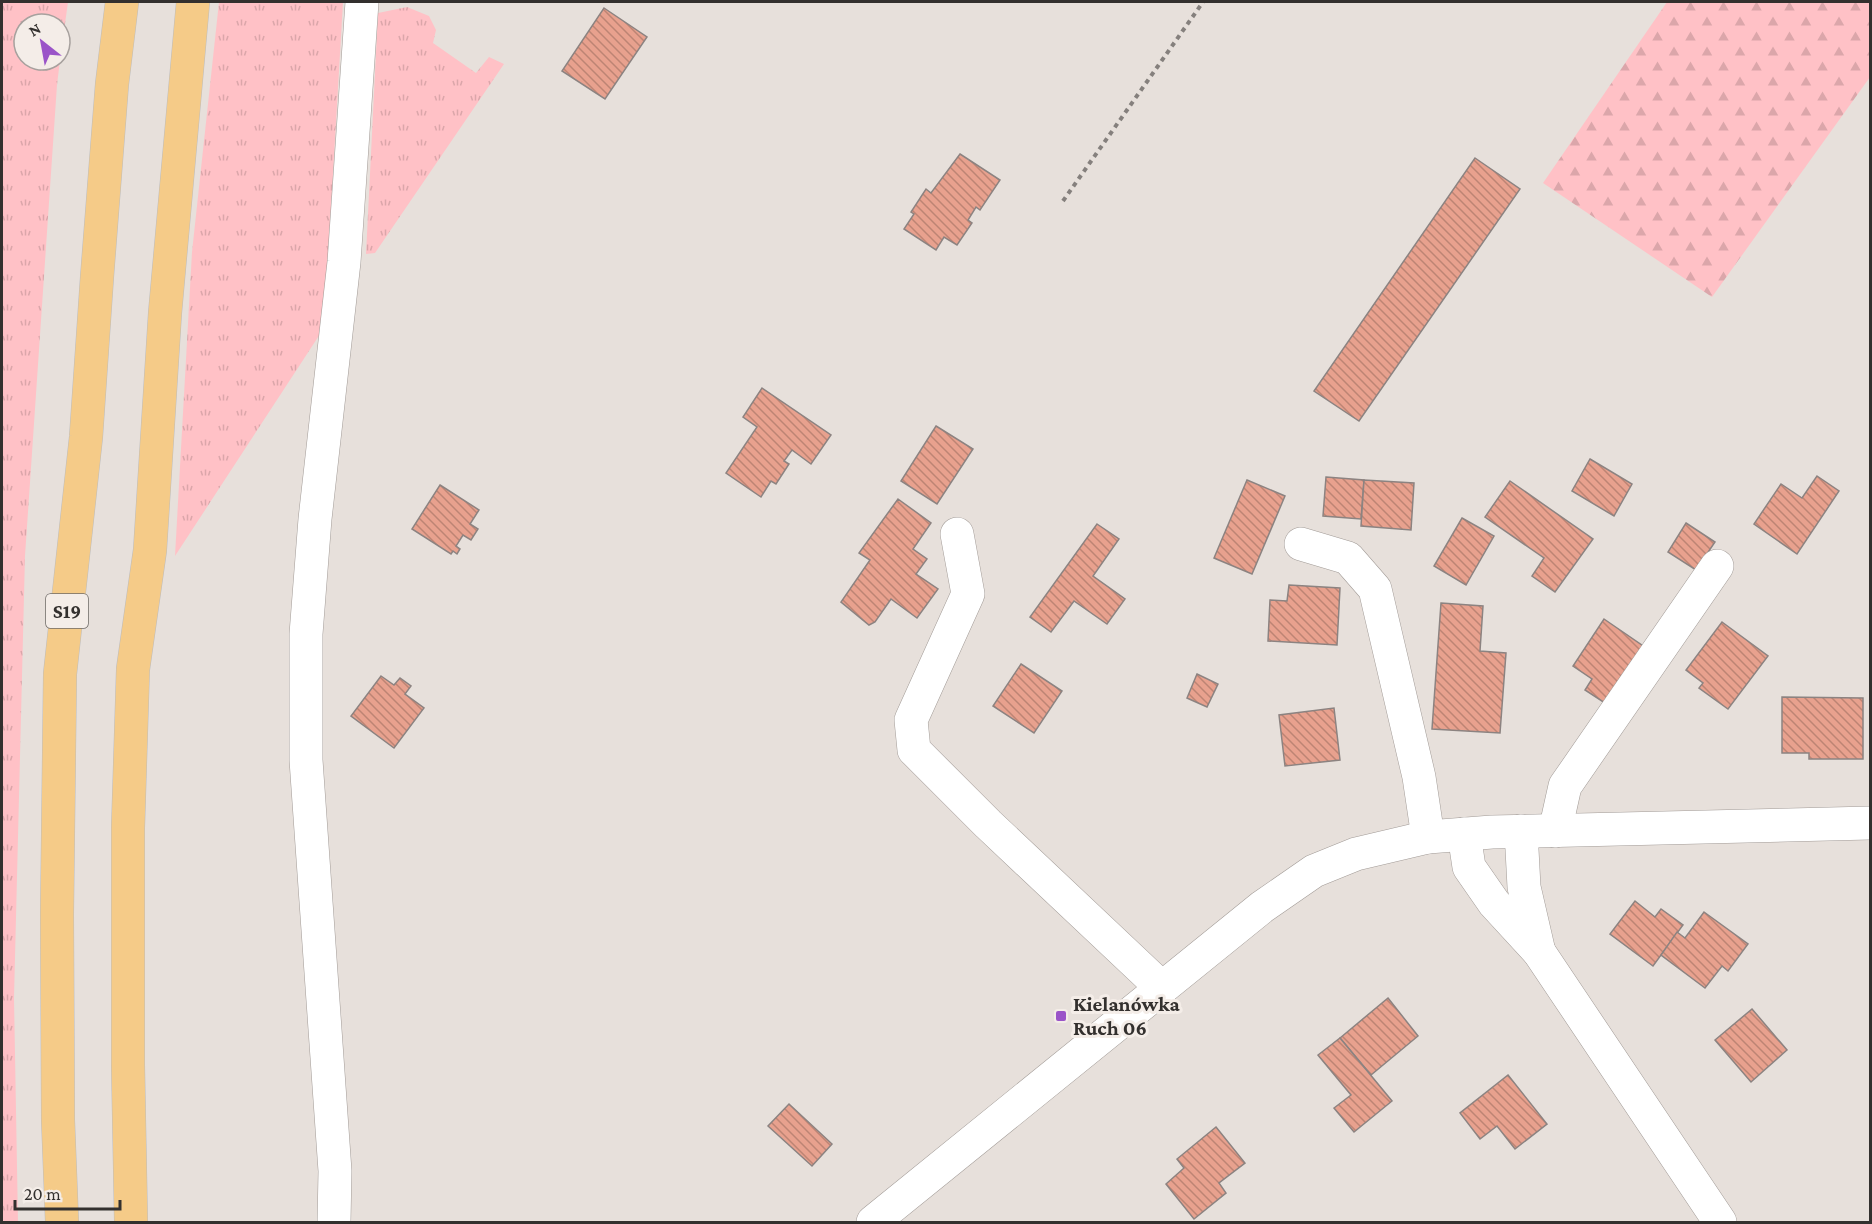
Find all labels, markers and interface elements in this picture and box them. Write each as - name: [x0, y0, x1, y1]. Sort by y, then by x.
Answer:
- north arrow: [12, 12, 72, 72]
- text: N: [25, 19, 44, 40]
- road number: S19: [46, 594, 88, 628]
- place label: Kielanówka Ruch 06: [1073, 992, 1180, 1040]
- marker: Kielanówka Ruch 06: [1054, 1009, 1068, 1023]
- scale bar: [15, 1173, 120, 1211]
- text: 20 m: [24, 1184, 61, 1204]

